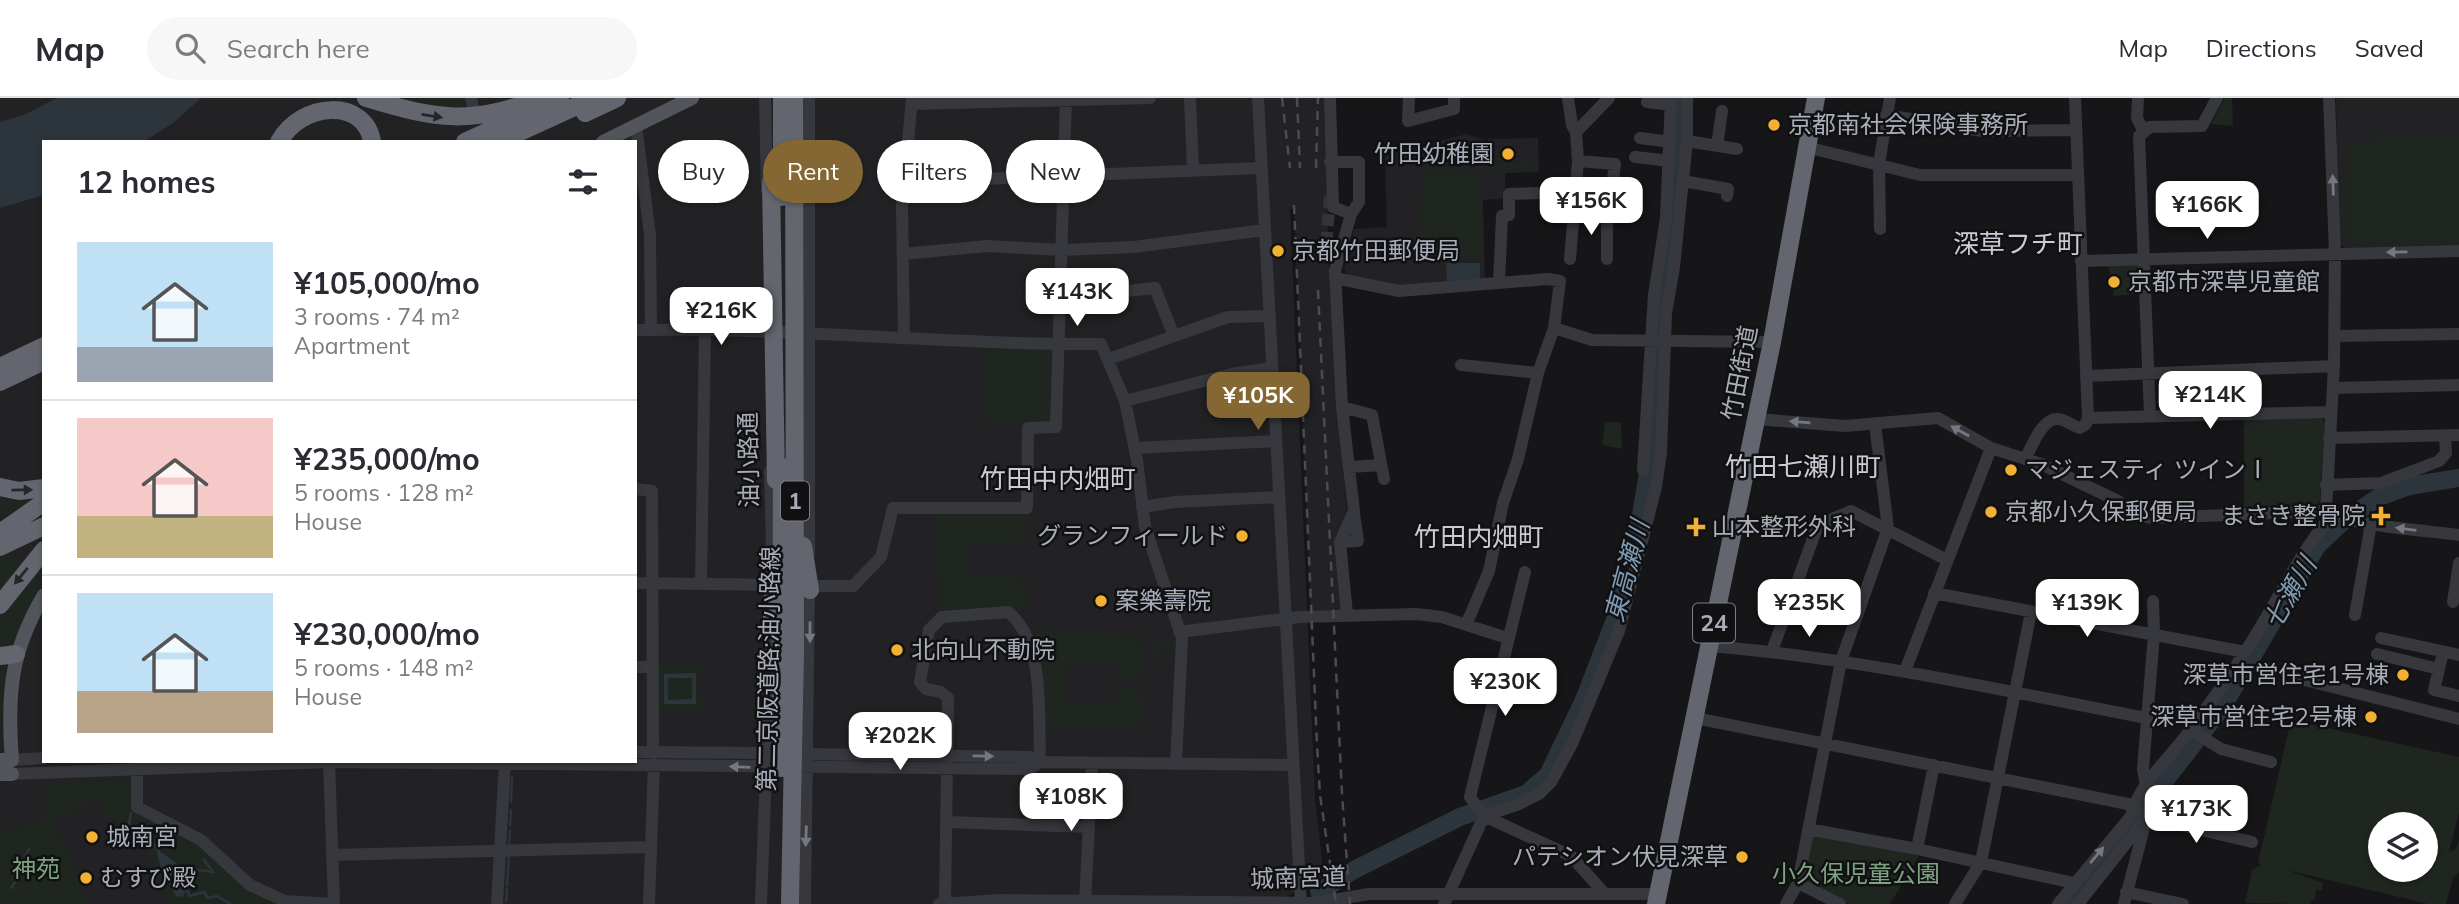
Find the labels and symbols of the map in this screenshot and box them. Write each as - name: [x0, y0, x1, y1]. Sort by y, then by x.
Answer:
- place label: 京都南社会保険事務所: [1788, 109, 2028, 139]
- one-way arrow: [421, 110, 443, 121]
- marker: 京都南社会保険事務所: [1766, 117, 1782, 133]
- place label: 竹田幼稚園: [1374, 138, 1494, 168]
- marker: 竹田幼稚園: [1500, 146, 1516, 162]
- one-way arrow: [2327, 174, 2338, 196]
- pin: ¥156K: [1542, 178, 1640, 237]
- pin: ¥166K: [2158, 181, 2256, 241]
- district label: 深草フチ町: [1953, 227, 2083, 260]
- place label: 京都竹田郵便局: [1292, 235, 1460, 265]
- marker: 京都竹田郵便局: [1270, 243, 1286, 259]
- one-way arrow: [2386, 246, 2408, 258]
- place label: 京都市深草児童館: [2128, 266, 2320, 296]
- pin: ¥143K: [1028, 268, 1126, 328]
- marker: 京都市深草児童館: [2106, 274, 2122, 290]
- pin: ¥216K: [672, 288, 770, 347]
- street label: 竹田街道: [1715, 323, 1763, 423]
- pin: ¥105K: [1209, 372, 1307, 432]
- pin: ¥214K: [2161, 372, 2259, 431]
- street label: 油小路通: [732, 412, 764, 508]
- one-way arrow: [1789, 417, 1811, 428]
- one-way arrow: [1950, 425, 1970, 437]
- district label: 竹田七瀬川町: [1725, 450, 1881, 483]
- place label: マジェスティ ツインⅠ: [2025, 454, 2270, 484]
- district label: 竹田中内畑町: [980, 462, 1136, 495]
- marker: マジェスティ ツインⅠ: [2003, 462, 2019, 478]
- road number: 1: [781, 482, 809, 520]
- one-way arrow: [11, 484, 33, 496]
- place label: 京都小久保郵便局: [2005, 496, 2197, 526]
- place label: まさき整骨院: [2221, 500, 2365, 530]
- marker: 京都小久保郵便局: [1983, 504, 1999, 520]
- marker: まさき整骨院: [2371, 506, 2391, 526]
- place label: 山本整形外科: [1712, 511, 1856, 541]
- water label: 東高瀬川: [1597, 513, 1657, 625]
- marker: 山本整形外科: [1686, 517, 1706, 537]
- place label: グランフィールド: [1037, 520, 1228, 550]
- district label: 竹田内畑町: [1414, 520, 1544, 553]
- one-way arrow: [2395, 523, 2417, 534]
- marker: グランフィールド: [1234, 528, 1250, 544]
- street label: 第二京阪道路;油小路線: [751, 546, 785, 792]
- water label: 七瀬川: [2256, 548, 2325, 635]
- one-way arrow: [14, 568, 29, 585]
- pin: ¥235K: [1760, 580, 1858, 639]
- pin: ¥139K: [2038, 580, 2136, 639]
- place label: 案樂壽院: [1115, 585, 1211, 615]
- marker: 案樂壽院: [1093, 593, 1109, 609]
- road number: 24: [1693, 603, 1735, 642]
- one-way arrow: [804, 621, 815, 643]
- place label: 北向山不動院: [911, 634, 1055, 664]
- marker: 北向山不動院: [889, 642, 905, 658]
- pin: ¥230K: [1456, 658, 1554, 718]
- place label: 深草市営住宅1号棟: [2183, 659, 2389, 689]
- marker: 深草市営住宅1号棟: [2395, 667, 2411, 683]
- place label: 深草市営住宅2号棟: [2151, 701, 2357, 731]
- marker: 深草市営住宅2号棟: [2363, 709, 2379, 725]
- pin: ¥202K: [851, 712, 949, 772]
- one-way arrow: [972, 750, 994, 762]
- one-way arrow: [729, 761, 751, 772]
- pin: ¥108K: [1022, 774, 1120, 833]
- pin: ¥173K: [2147, 786, 2245, 845]
- place label: 城南宮: [106, 821, 178, 851]
- one-way arrow: [800, 825, 812, 847]
- marker: 城南宮: [84, 829, 100, 845]
- place label: パテシオン伏見深草: [1512, 841, 1728, 871]
- one-way arrow: [2090, 847, 2105, 865]
- marker: パテシオン伏見深草: [1734, 849, 1750, 865]
- park label: 神苑: [12, 853, 60, 883]
- park label: 小久保児童公園: [1772, 858, 1940, 888]
- street label: 城南宮道: [1249, 860, 1346, 894]
- place label: むすび殿: [100, 862, 196, 892]
- marker: むすび殿: [78, 870, 94, 886]

